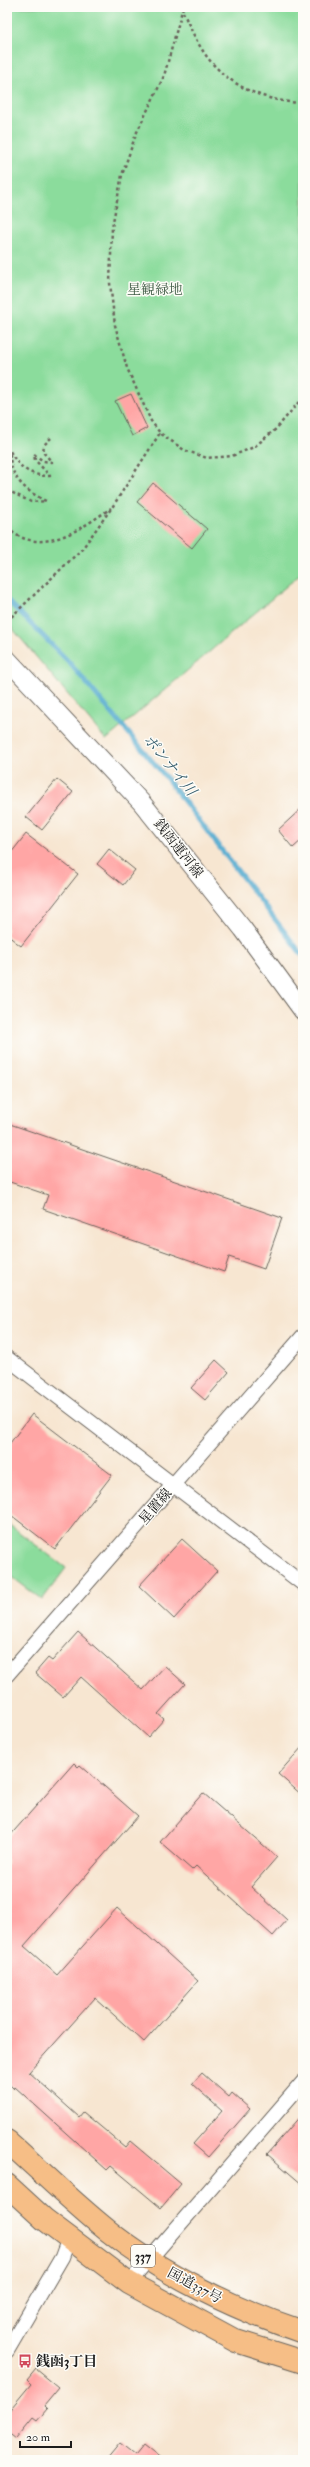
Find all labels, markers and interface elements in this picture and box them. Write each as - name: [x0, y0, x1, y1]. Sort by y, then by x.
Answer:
- park label: 星観緑地: [127, 281, 183, 298]
- water label: ポンナイ川: [139, 731, 202, 802]
- street label: 銭函運河線: [150, 815, 207, 881]
- street label: 星置線: [135, 1485, 176, 1528]
- road number: 337: [131, 2245, 155, 2267]
- street label: 国道337号: [165, 2264, 225, 2307]
- bus stop icon: 銭函3丁目: [17, 2353, 33, 2369]
- place label: 銭函3丁目: [36, 2353, 97, 2370]
- scale bar: [20, 2423, 71, 2449]
- text: 20 m: [26, 2430, 51, 2445]

